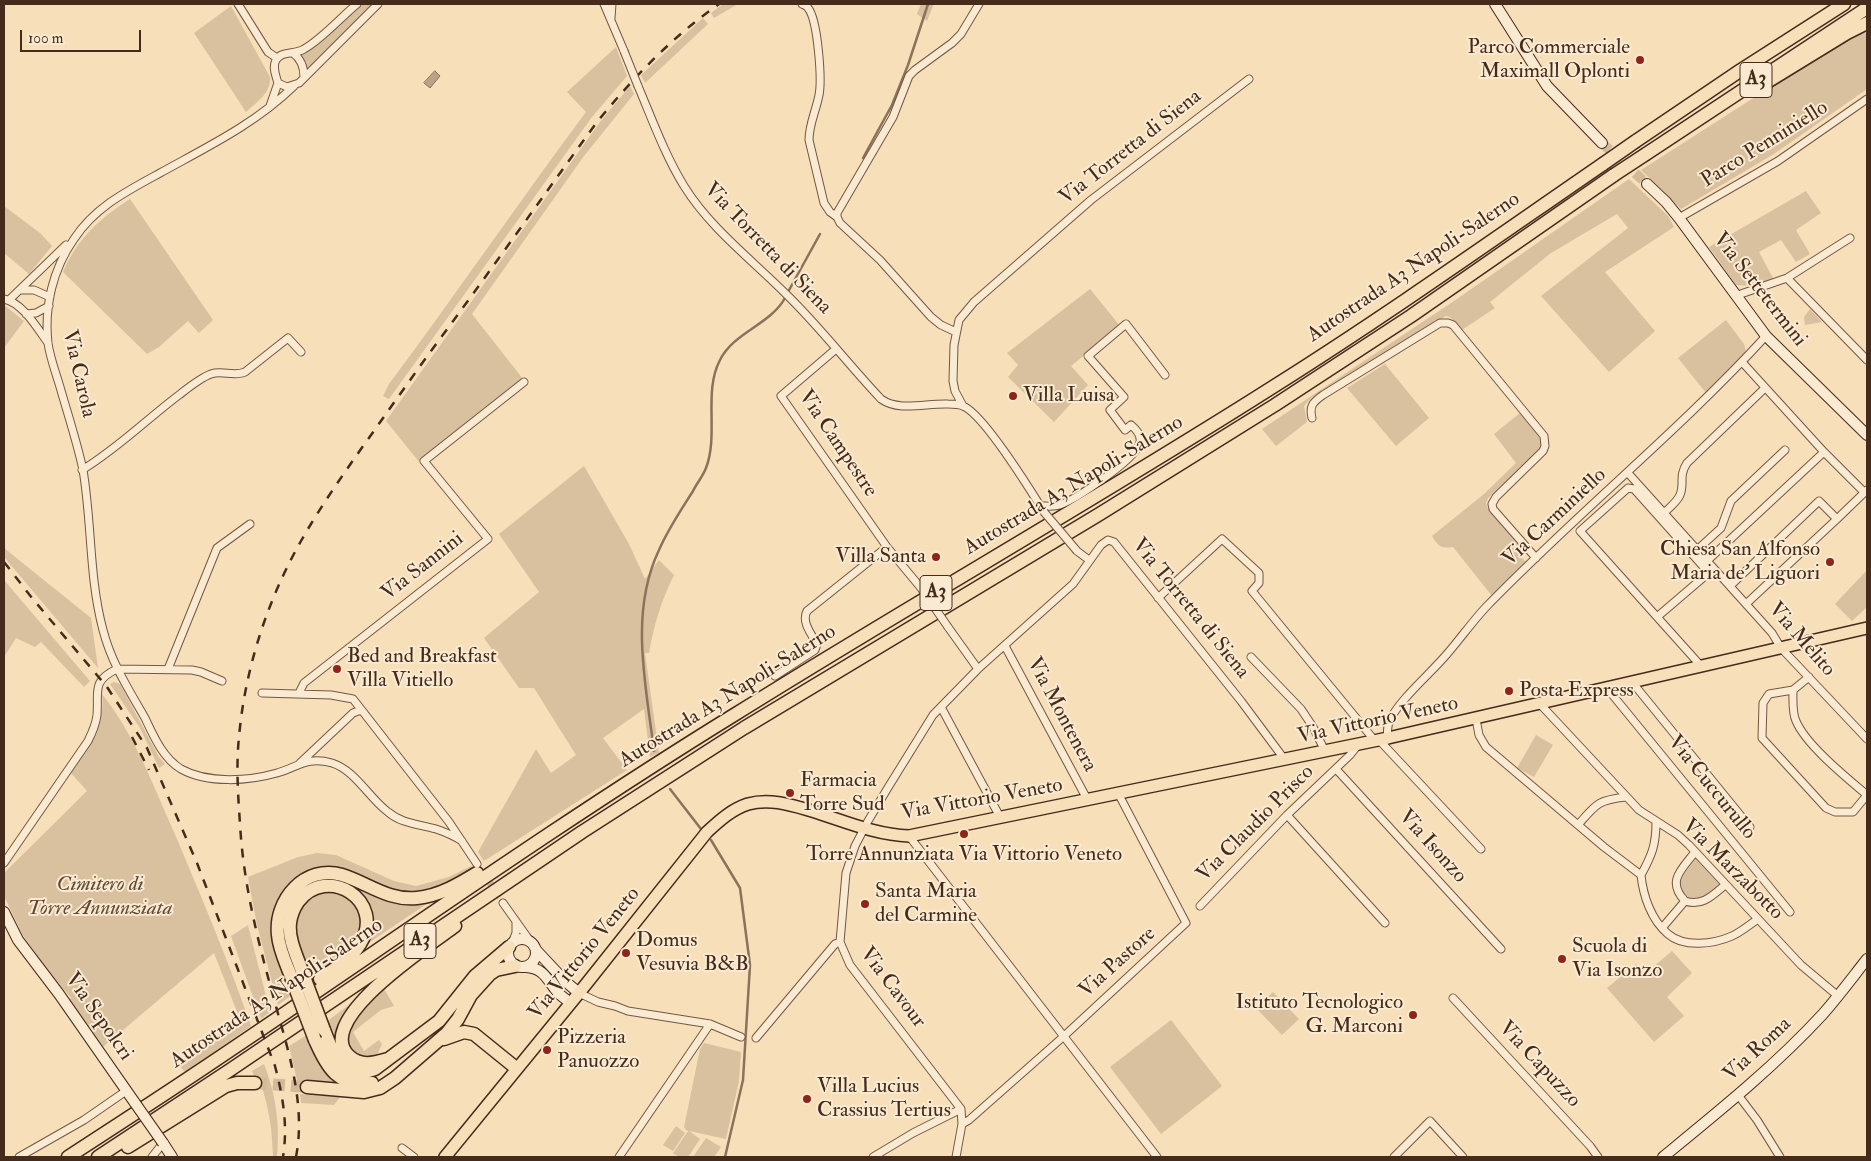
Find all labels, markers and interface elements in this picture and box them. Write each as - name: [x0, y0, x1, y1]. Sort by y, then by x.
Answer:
- scale bar: [22, 20, 144, 52]
- text: 100 m: [28, 29, 63, 48]
- place label: Parco Commerciale Maximall Oplonti: [1468, 35, 1630, 85]
- marker: Parco Commerciale Maximall Oplonti: [1634, 54, 1646, 66]
- road number: A3: [1740, 62, 1772, 98]
- street label: Via Torretta di Siena: [1055, 85, 1207, 211]
- street label: Parco Penniniello: [1697, 96, 1833, 194]
- street label: Via Torretta di Siena: [698, 178, 836, 320]
- street label: Autostrada A3 Napoli-Salerno: [1303, 187, 1525, 349]
- street label: Via Settetermini: [1707, 228, 1811, 352]
- street label: Via Carola: [56, 328, 100, 420]
- place label: Villa Luisa: [1023, 383, 1115, 409]
- street label: Via Campestre: [792, 386, 882, 502]
- marker: Villa Luisa: [1007, 390, 1019, 402]
- street label: Autostrada A3 Napoli-Salerno: [960, 411, 1188, 561]
- street label: Via Carminiello: [1498, 463, 1612, 573]
- street label: Via Sannini: [377, 527, 469, 607]
- street label: Via Torretta di Siena: [1126, 534, 1254, 684]
- place label: Chiesa San Alfonso Maria de' Liguori: [1660, 537, 1820, 587]
- place label: Villa Santa: [835, 544, 926, 570]
- marker: Villa Santa: [930, 551, 942, 563]
- marker: Chiesa San Alfonso Maria de' Liguori: [1824, 556, 1836, 568]
- road number: A3: [920, 576, 952, 610]
- street label: Via Melito: [1762, 598, 1840, 682]
- street label: Autostrada A3 Napoli-Salerno: [615, 620, 841, 774]
- place label: Bed and Breakfast Villa Vitiello: [347, 644, 497, 694]
- street label: Via Montenera: [1020, 654, 1102, 776]
- marker: Bed and Breakfast Villa Vitiello: [331, 663, 343, 675]
- place label: Posta Express: [1519, 678, 1634, 704]
- marker: Posta Express: [1503, 685, 1515, 697]
- street label: Via Vittorio Veneto: [1295, 692, 1461, 750]
- street label: Via Cuccurullo: [1661, 731, 1761, 845]
- street label: Via Claudio Prisco: [1192, 760, 1320, 888]
- place label: Farmacia Torre Sud: [800, 768, 885, 818]
- street label: Via Vittorio Veneto: [899, 773, 1065, 827]
- marker: Farmacia Torre Sud: [784, 787, 796, 799]
- street label: Via Isonzo: [1392, 805, 1472, 889]
- street label: Via Marzabotto: [1676, 814, 1788, 926]
- marker: Torre Annunziata Via Vittorio Veneto: [958, 828, 970, 840]
- place label: Torre Annunziata Via Vittorio Veneto: [806, 842, 1122, 868]
- park label: Cimitero di Torre Annunziata: [28, 872, 172, 922]
- place label: Santa Maria del Carmine: [875, 879, 977, 929]
- street label: Via Vittorio Veneto: [524, 883, 646, 1025]
- marker: Santa Maria del Carmine: [859, 898, 871, 910]
- street label: Autostrada A3 Napoli-Salerno: [166, 913, 388, 1075]
- street label: Via Pastore: [1074, 922, 1162, 1004]
- road number: A3: [404, 924, 436, 958]
- place label: Domus Vesuvia B&B: [636, 928, 749, 978]
- place label: Scuola di Via Isonzo: [1572, 934, 1662, 984]
- street label: Via Cavour: [853, 943, 931, 1033]
- marker: Domus Vesuvia B&B: [620, 947, 632, 959]
- marker: Scuola di Via Isonzo: [1556, 953, 1568, 965]
- street label: Via Sepolcri: [59, 968, 137, 1066]
- place label: Istituto Tecnologico G. Marconi: [1236, 990, 1403, 1040]
- marker: Istituto Tecnologico G. Marconi: [1407, 1009, 1419, 1021]
- street label: Via Roma: [1719, 1012, 1797, 1088]
- street label: Via Capuzzo: [1493, 1016, 1585, 1114]
- place label: Pizzeria Panuozzo: [557, 1025, 639, 1075]
- marker: Pizzeria Panuozzo: [541, 1044, 553, 1056]
- place label: Villa Lucius Crassius Tertius: [817, 1074, 951, 1124]
- marker: Villa Lucius Crassius Tertius: [801, 1093, 813, 1105]

